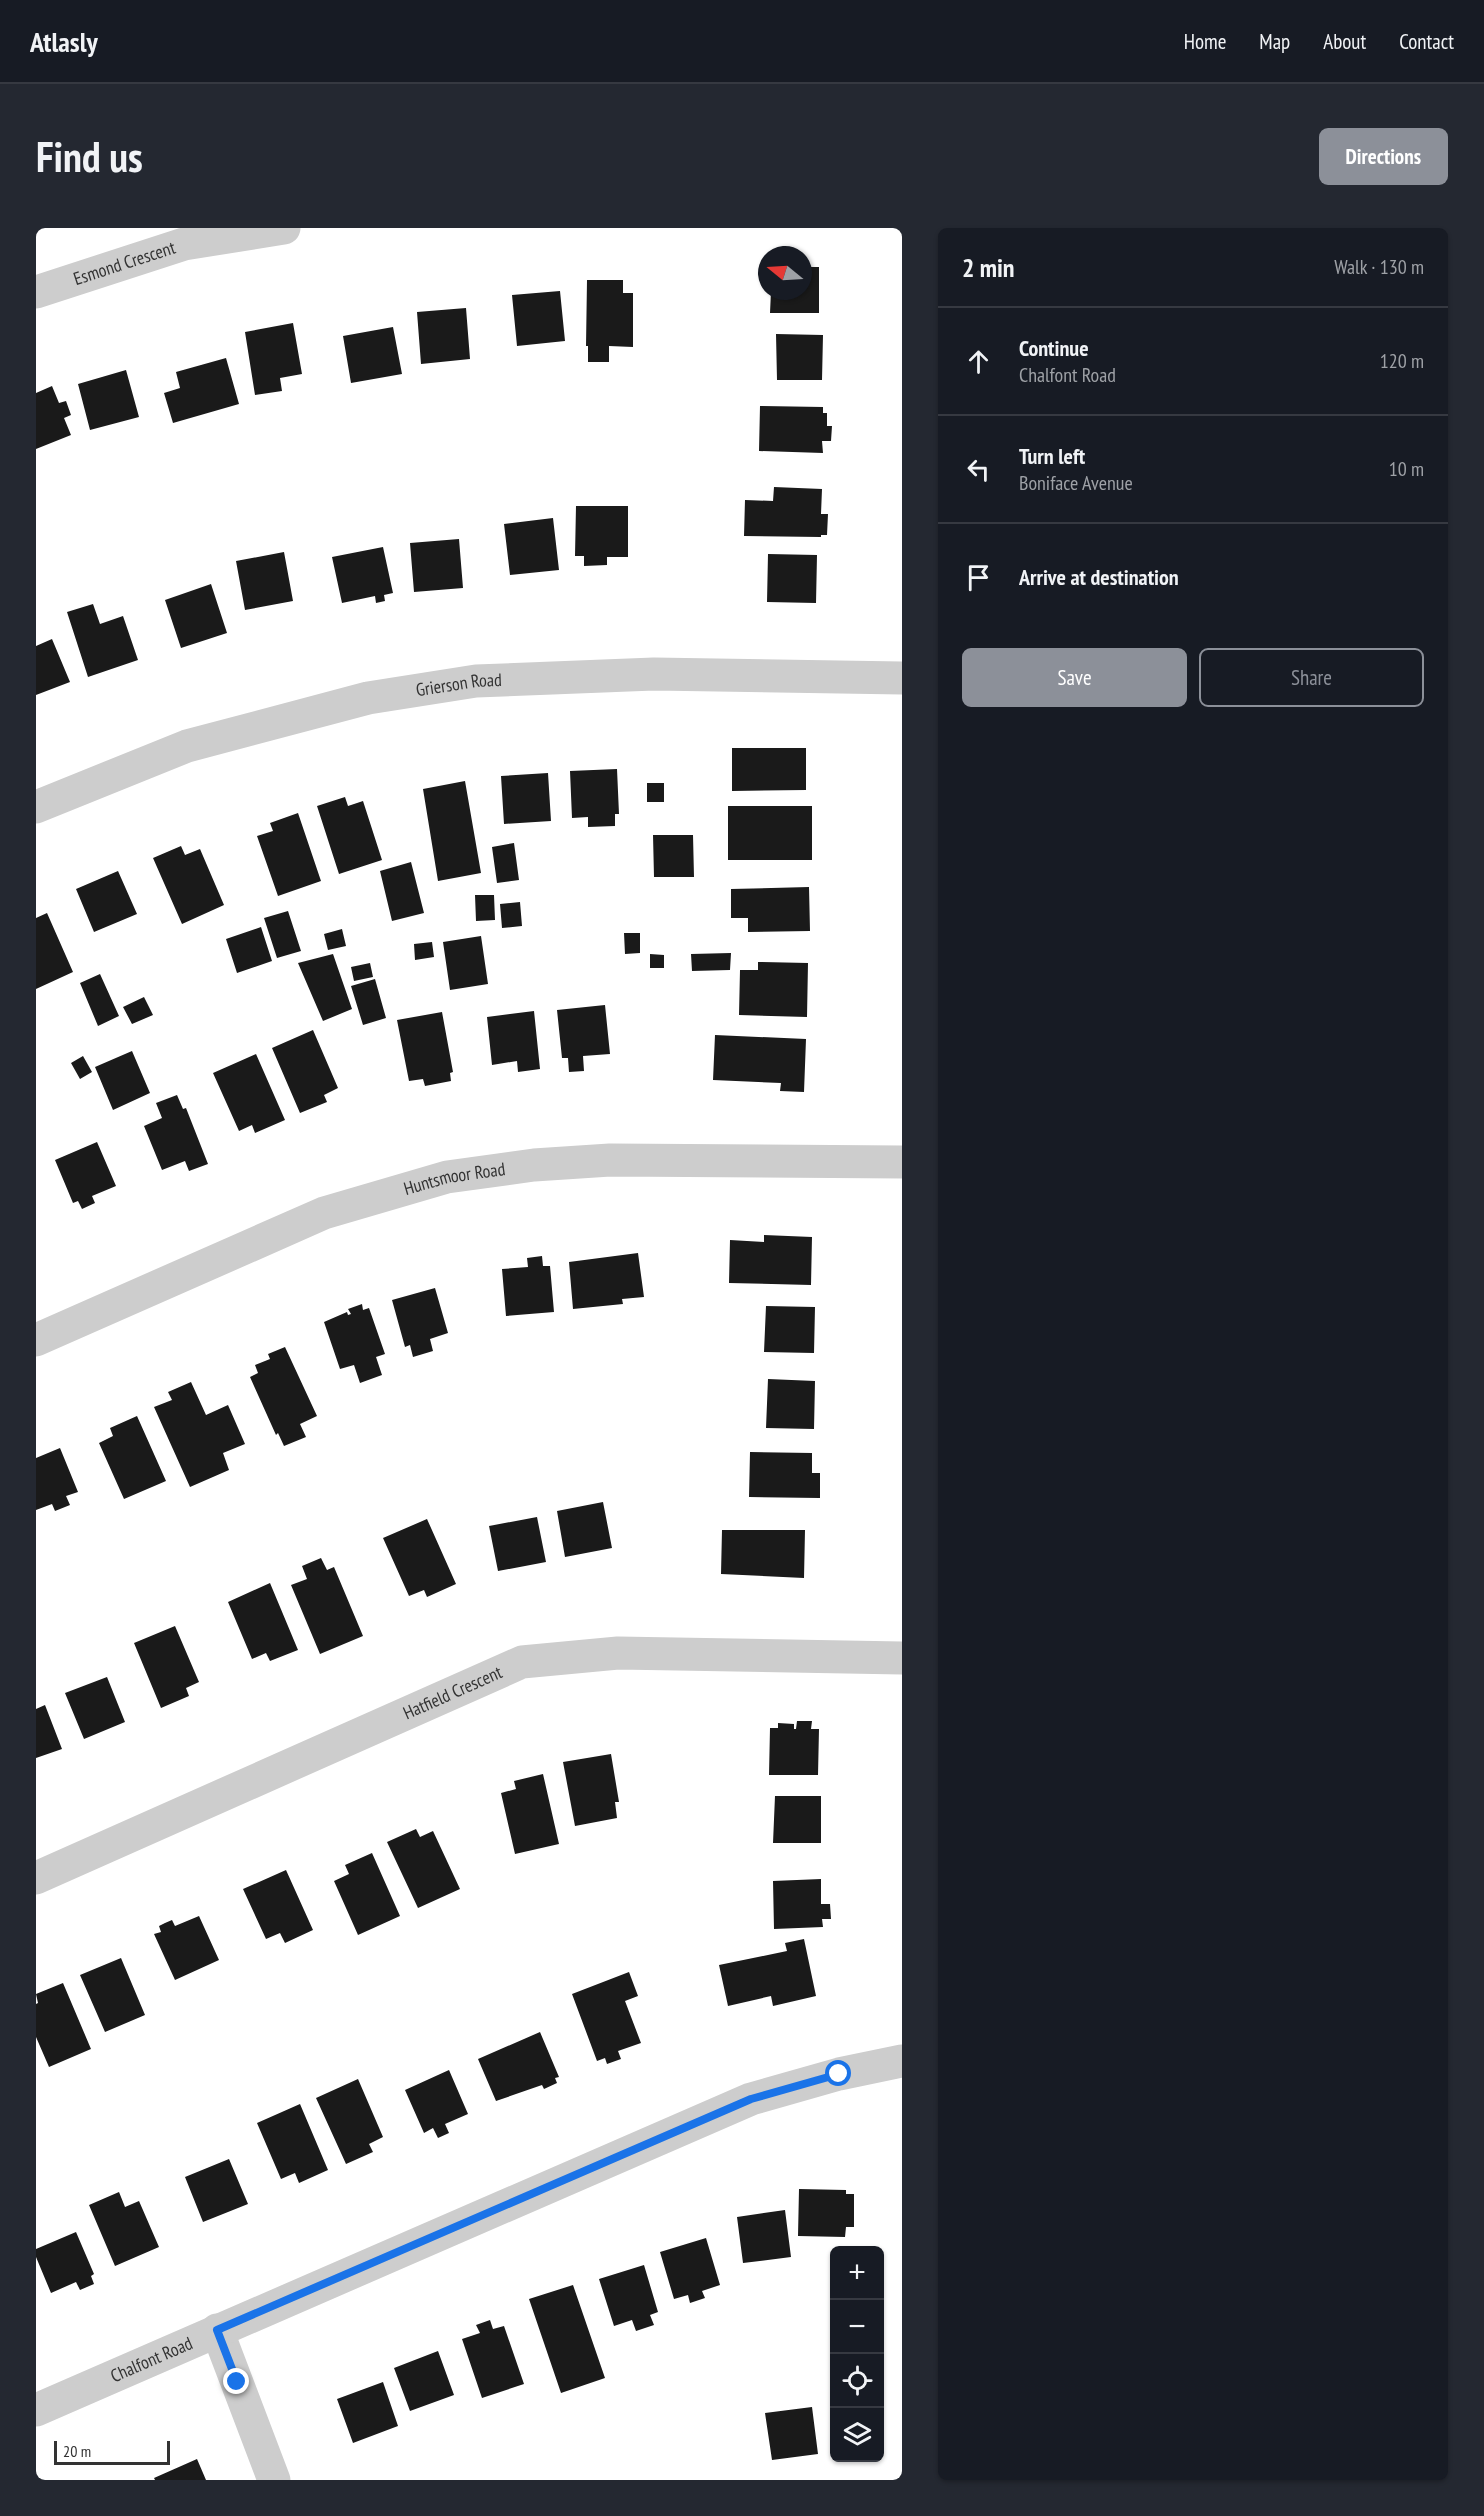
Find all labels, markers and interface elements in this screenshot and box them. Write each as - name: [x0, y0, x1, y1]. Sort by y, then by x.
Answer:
- text: Atlasly: [30, 23, 98, 60]
- text: Home: [1184, 28, 1226, 55]
- text: Map: [1259, 28, 1290, 55]
- text: About: [1323, 28, 1366, 55]
- text: Contact: [1399, 28, 1454, 55]
- button: Directions: [1319, 128, 1448, 185]
- text: Find us: [36, 129, 143, 184]
- street label: Esmond Crescent: [70, 236, 178, 290]
- north arrow: [758, 246, 812, 300]
- text: 2 min: [962, 251, 1015, 284]
- text: Walk · 130 m: [1334, 254, 1424, 280]
- text: Continue: [1019, 334, 1089, 362]
- icon: ahead: [962, 345, 995, 378]
- text: 120 m: [1380, 348, 1424, 374]
- text: Chalfont Road: [1019, 362, 1116, 388]
- text: Turn left: [1019, 442, 1085, 470]
- icon: left: [962, 453, 995, 486]
- text: 10 m: [1389, 456, 1424, 482]
- text: Boniface Avenue: [1019, 470, 1133, 496]
- icon: arrive: [962, 561, 995, 594]
- text: Arrive at destination: [1019, 563, 1179, 591]
- button: Save: [962, 648, 1187, 707]
- button: Share: [1199, 648, 1424, 707]
- street label: Grierson Road: [414, 668, 502, 701]
- street label: Huntsmoor Road: [401, 1157, 507, 1200]
- street label: Hatfield Crescent: [399, 1660, 506, 1724]
- route start: [825, 2060, 851, 2086]
- map controls: [830, 2246, 884, 2462]
- button: +: [830, 2246, 884, 2300]
- button: −: [830, 2300, 884, 2354]
- street label: Chalfont Road: [107, 2331, 196, 2387]
- button: locate: [830, 2354, 884, 2408]
- route end: [223, 2368, 249, 2394]
- button: layers: [830, 2408, 884, 2462]
- scale bar: [54, 2438, 170, 2466]
- text: 20 m: [63, 2441, 91, 2461]

